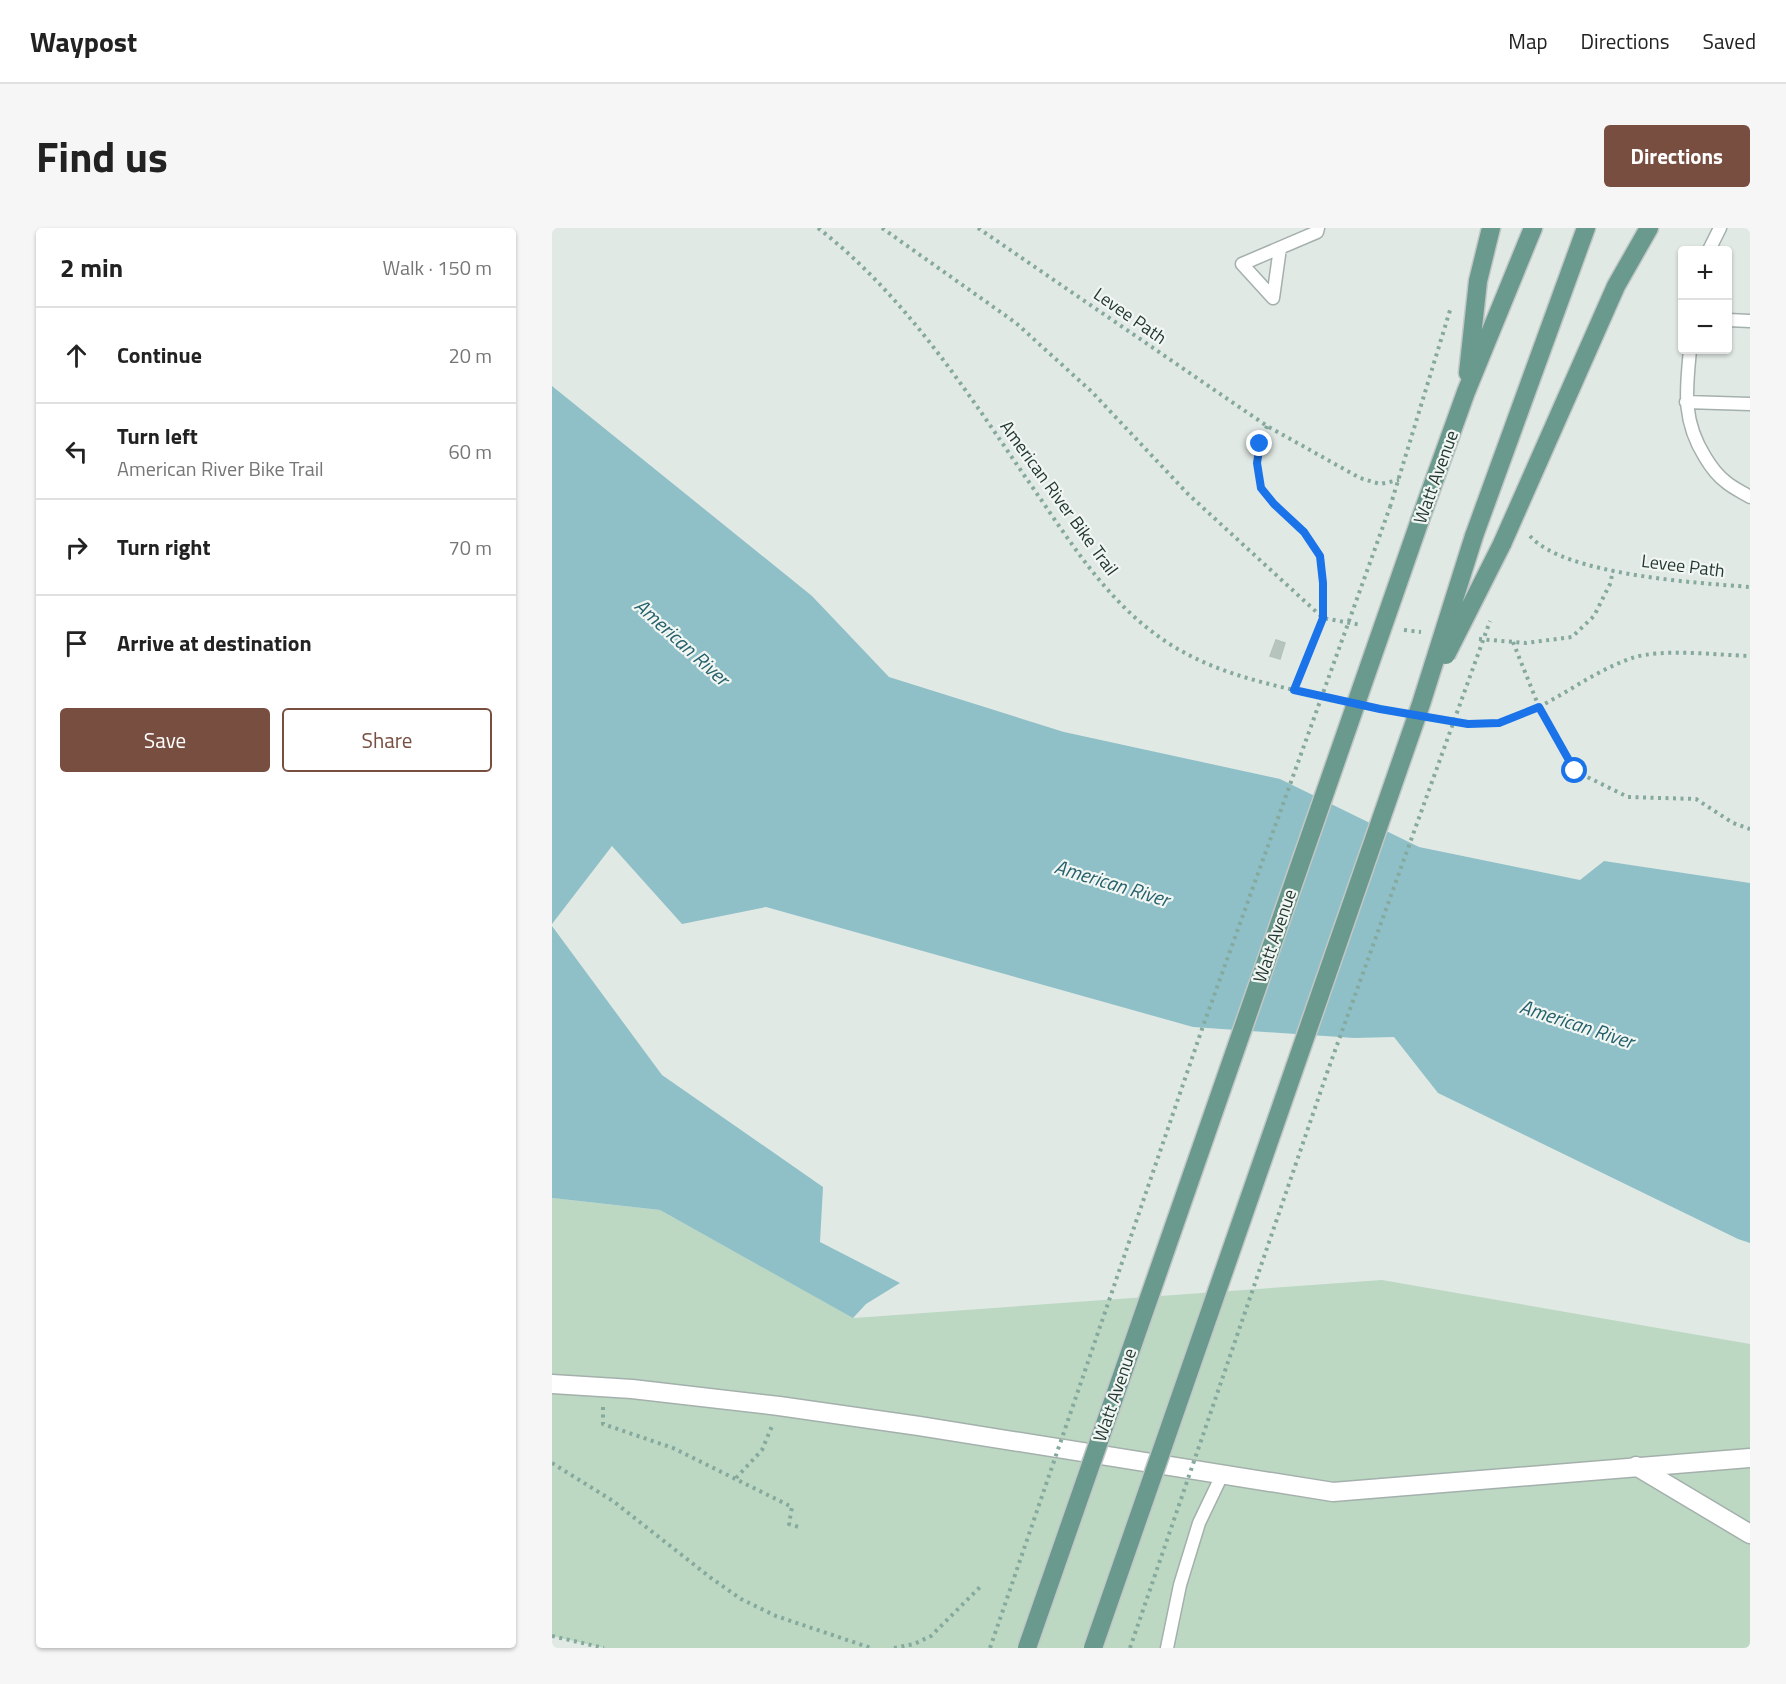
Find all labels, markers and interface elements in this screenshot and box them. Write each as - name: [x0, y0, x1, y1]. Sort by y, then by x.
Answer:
- text: Waypost: [30, 20, 137, 63]
- text: Map: [1508, 25, 1548, 57]
- text: Directions: [1581, 25, 1670, 57]
- text: Saved: [1703, 25, 1756, 57]
- text: Find us: [36, 124, 168, 188]
- button: Directions: [1604, 125, 1750, 187]
- map controls: [1678, 246, 1732, 354]
- button: +: [1678, 246, 1732, 300]
- text: 2 min: [60, 248, 123, 287]
- text: Walk · 150 m: [383, 252, 492, 283]
- street label: Levee Path: [1088, 281, 1172, 351]
- button: −: [1678, 300, 1732, 354]
- text: Continue: [117, 338, 202, 372]
- icon: ahead: [60, 339, 93, 372]
- text: 20 m: [448, 340, 492, 371]
- street label: American River Bike Trail: [994, 415, 1125, 581]
- text: Turn left: [117, 419, 198, 453]
- street label: Watt Avenue: [1406, 426, 1465, 527]
- route end: [1246, 430, 1272, 456]
- icon: left: [60, 435, 93, 468]
- text: 60 m: [448, 436, 492, 467]
- text: American River Bike Trail: [117, 453, 324, 484]
- text: Turn right: [117, 530, 211, 564]
- icon: right: [60, 531, 93, 564]
- text: 70 m: [448, 532, 492, 563]
- street label: Levee Path: [1640, 547, 1726, 584]
- water label: American River: [628, 591, 739, 695]
- text: Arrive at destination: [117, 626, 312, 660]
- icon: arrive: [60, 627, 93, 660]
- button: Save: [60, 708, 270, 772]
- button: Share: [282, 708, 492, 772]
- route start: [1561, 757, 1587, 783]
- water label: American River: [1051, 850, 1176, 915]
- street label: Watt Avenue: [1246, 885, 1303, 986]
- water label: American River: [1516, 990, 1641, 1057]
- street label: Watt Avenue: [1086, 1344, 1143, 1445]

